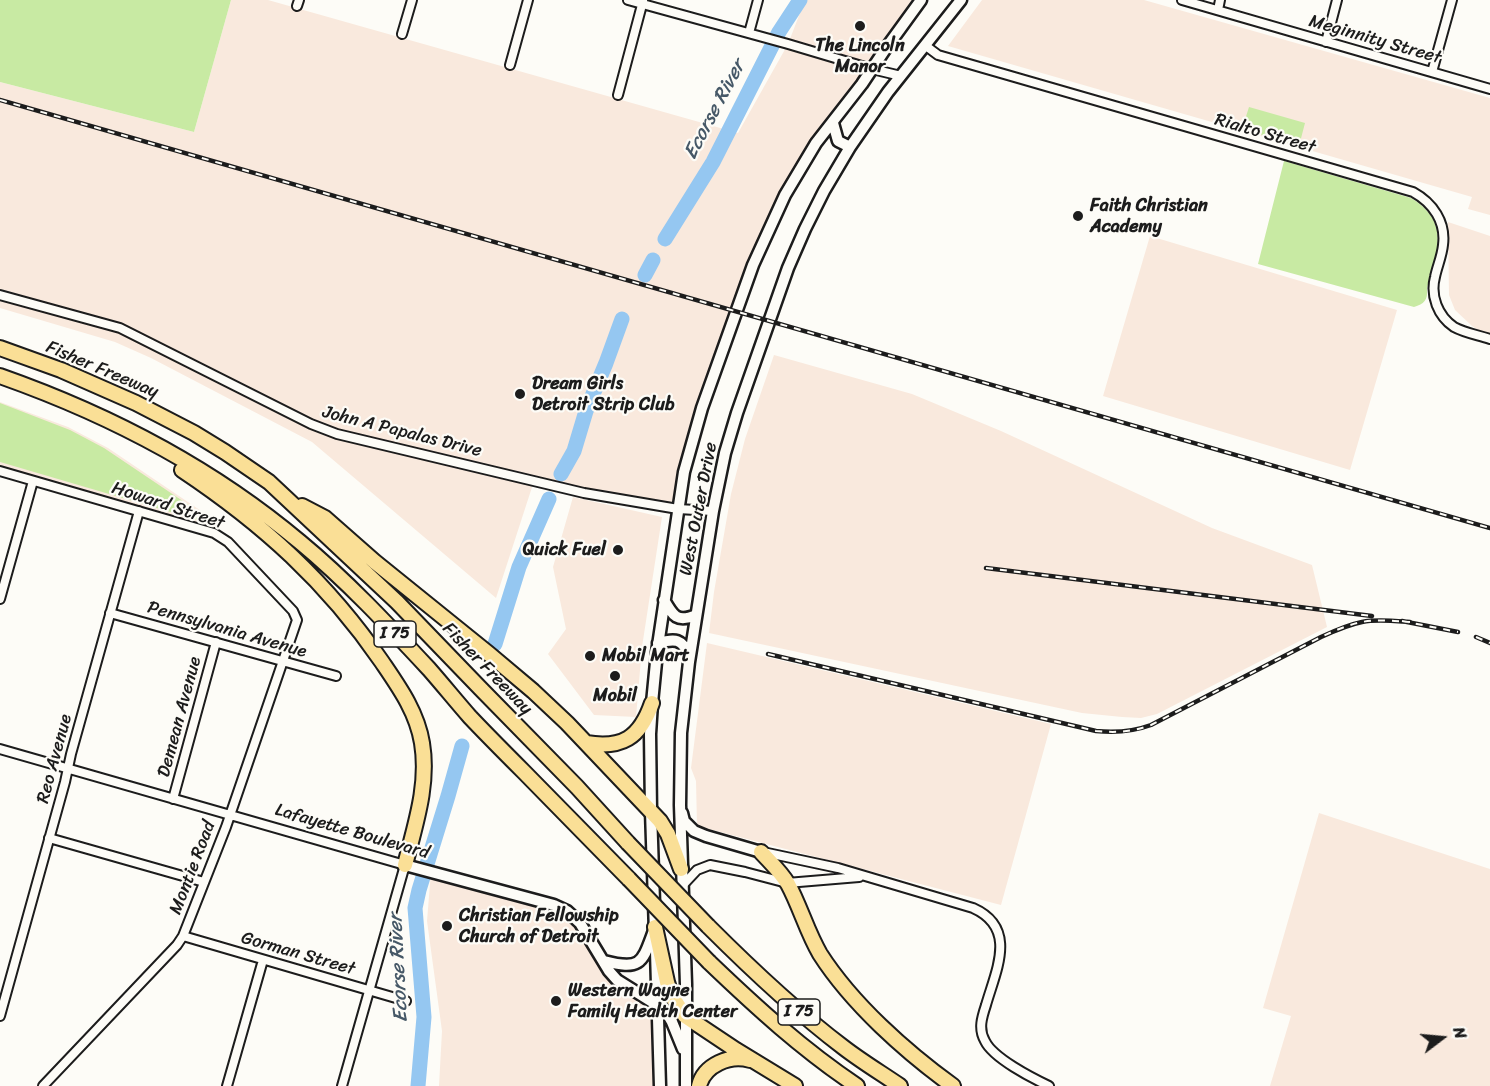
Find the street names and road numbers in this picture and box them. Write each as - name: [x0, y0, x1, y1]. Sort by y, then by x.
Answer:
- street label: Meginnity Street: [1306, 11, 1444, 69]
- street label: Rialto Street: [1212, 109, 1318, 159]
- street label: Fisher Freeway: [42, 337, 162, 403]
- street label: John A Papalas Drive: [320, 402, 484, 462]
- street label: West Outer Drive: [676, 441, 722, 577]
- street label: Howard Street: [109, 478, 227, 534]
- street label: Pennsylvania Avenue: [145, 597, 309, 663]
- street label: Fisher Freeway: [437, 618, 537, 720]
- road number: I 75: [374, 621, 416, 647]
- street label: Demean Avenue: [154, 654, 206, 780]
- street label: Reo Avenue: [33, 712, 77, 806]
- street label: Lafayette Boulevard: [272, 800, 432, 864]
- street label: Montie Road: [165, 818, 221, 918]
- street label: Gorman Street: [239, 927, 357, 981]
- road number: I 75: [778, 999, 820, 1025]

